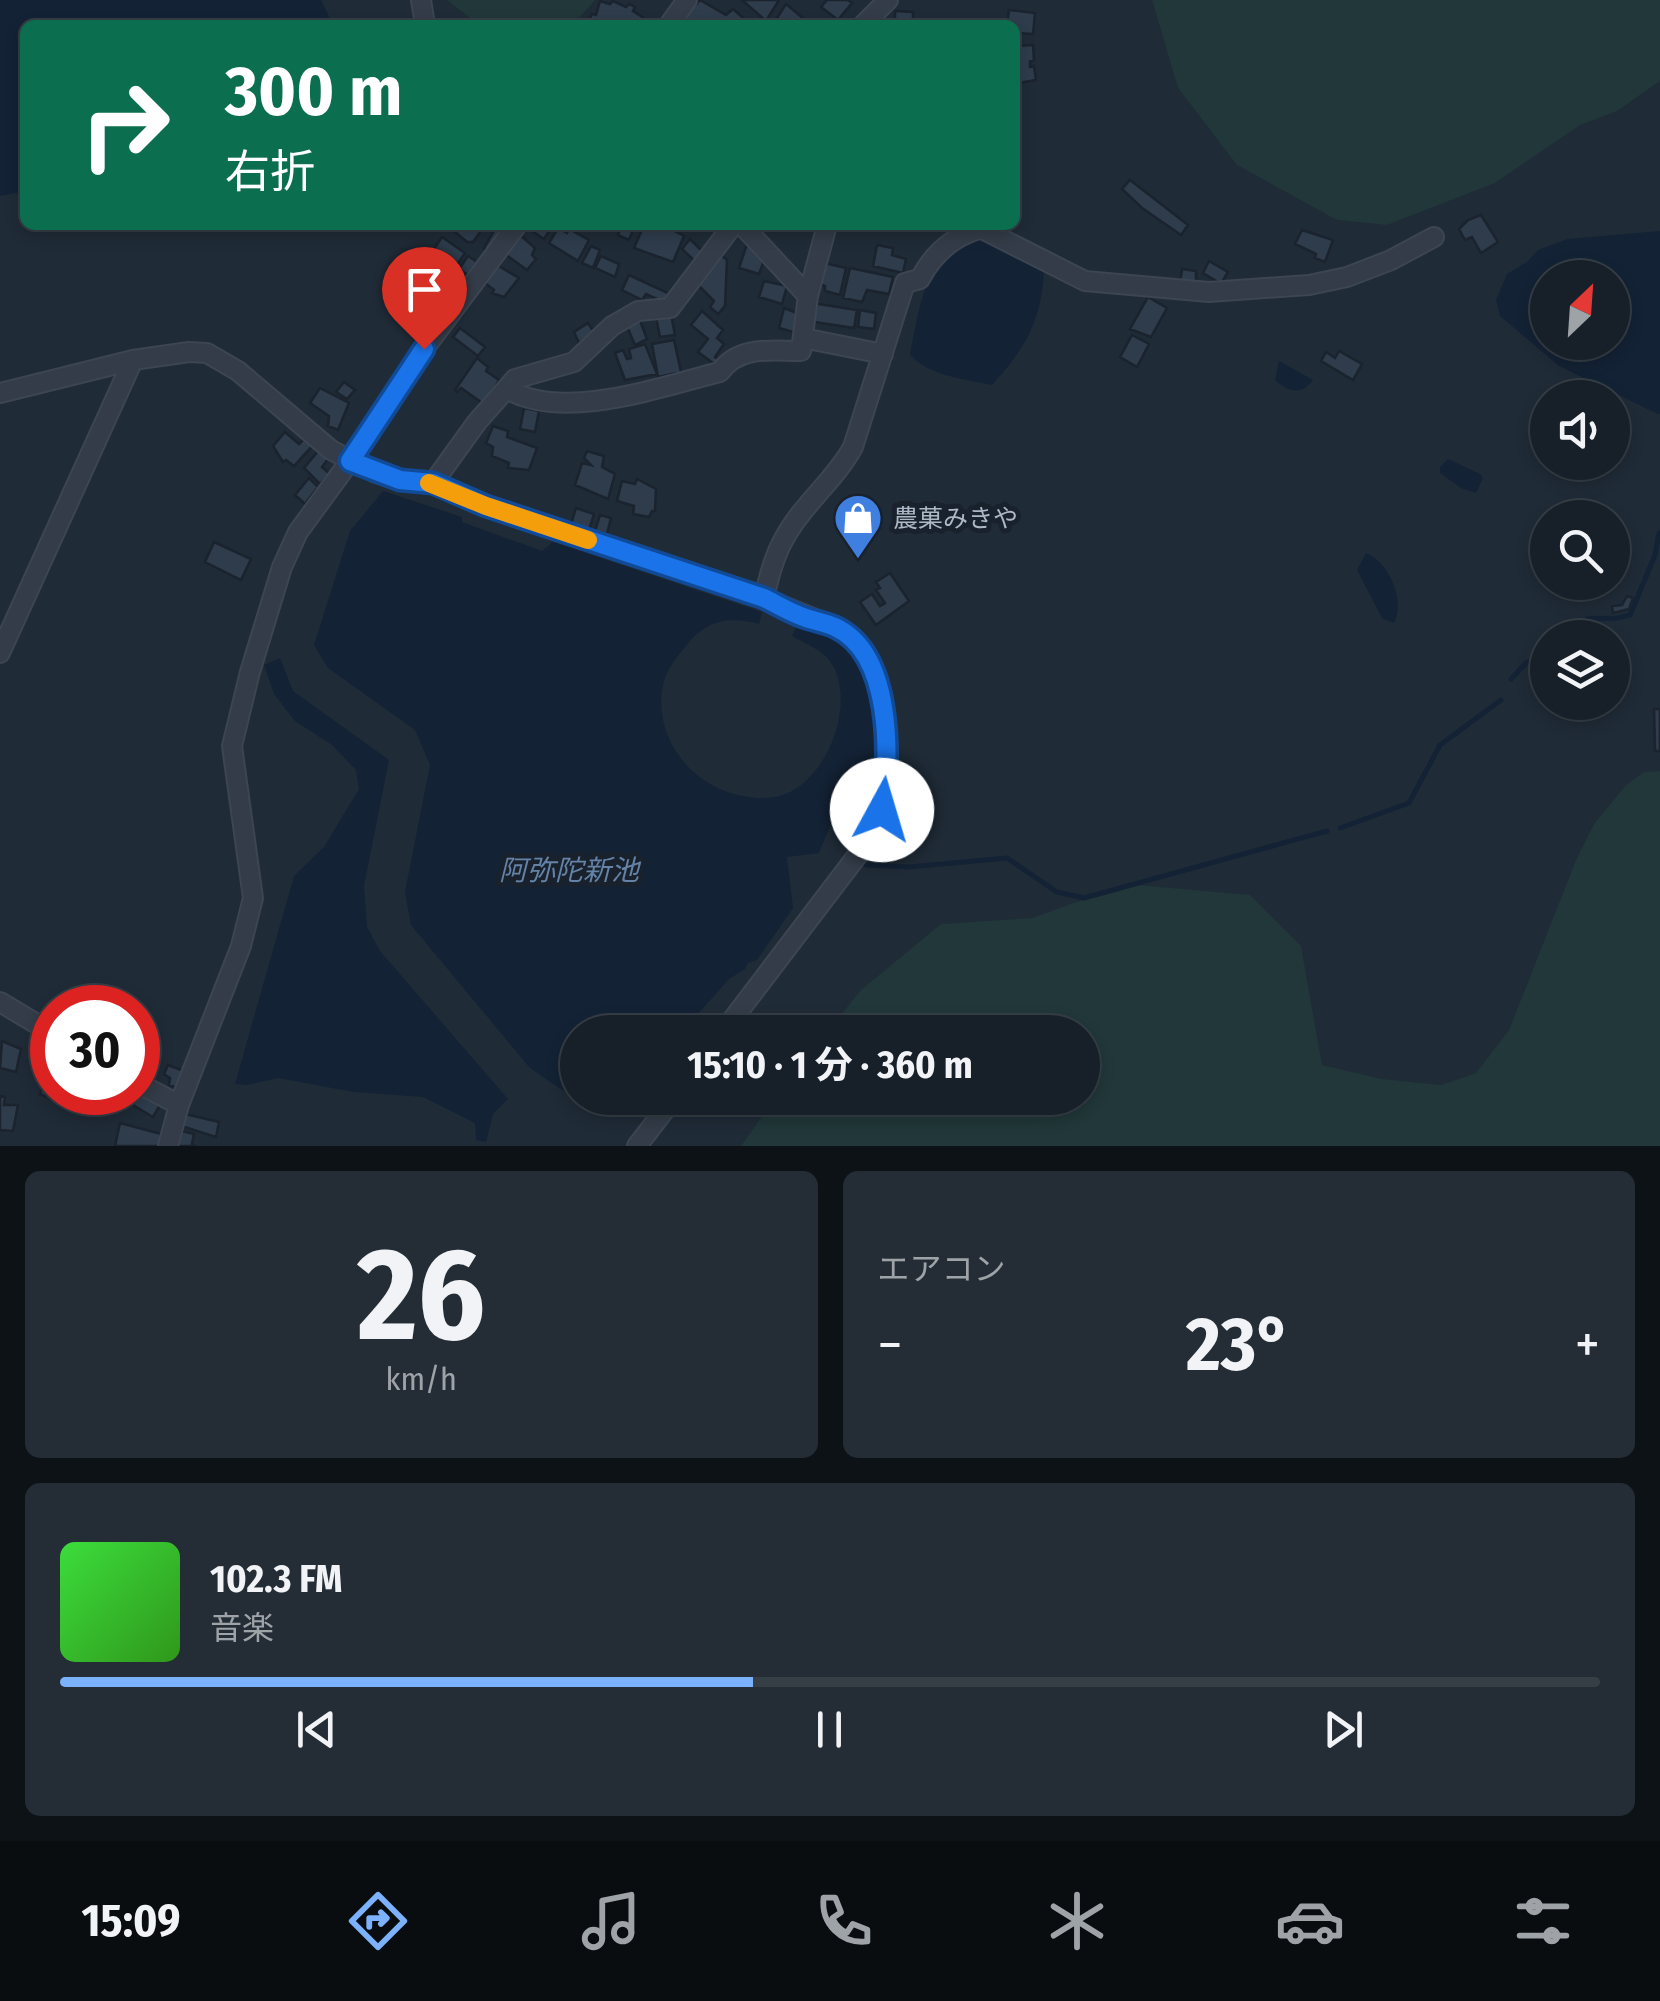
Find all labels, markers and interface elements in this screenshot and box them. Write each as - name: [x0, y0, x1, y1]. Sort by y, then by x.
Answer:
- text: 300 m: [225, 50, 403, 134]
- icon: right: [60, 60, 190, 190]
- text: 右折: [225, 145, 315, 199]
- pin: [382, 247, 467, 350]
- north arrow: [1530, 260, 1630, 360]
- map controls: [1530, 260, 1630, 720]
- icon: arrive: [397, 262, 452, 317]
- button: sound: [1530, 380, 1630, 480]
- shop icon: 農菓みきや: [832, 492, 884, 560]
- button: search: [1530, 500, 1630, 600]
- place label: 農菓みきや: [893, 504, 1018, 534]
- button: layers: [1530, 620, 1630, 720]
- position arrow: [830, 758, 934, 862]
- water label: 阿弥陀新池: [499, 854, 642, 887]
- speed limit sign: 30: [30, 985, 160, 1115]
- text: 15:10 · 1 分 · 360 m: [687, 1042, 973, 1088]
- text: 26: [357, 1217, 485, 1373]
- text: エアコン: [878, 1250, 1006, 1288]
- text: 23°: [1186, 1300, 1291, 1390]
- text: −: [878, 1312, 902, 1378]
- text: +: [1575, 1312, 1600, 1378]
- text: km/h: [386, 1360, 457, 1398]
- text: 102.3 FM: [210, 1556, 342, 1602]
- text: 音楽: [210, 1609, 274, 1647]
- icon: previous: [289, 1702, 344, 1757]
- icon: pause: [802, 1702, 857, 1757]
- icon: next: [1316, 1702, 1371, 1757]
- icon: directions: [343, 1886, 413, 1956]
- icon: music: [576, 1886, 646, 1956]
- icon: phone: [809, 1886, 879, 1956]
- icon: climate: [1042, 1886, 1112, 1956]
- icon: car: [1275, 1886, 1345, 1956]
- icon: filters: [1508, 1886, 1578, 1956]
- text: 15:09: [82, 1894, 180, 1948]

